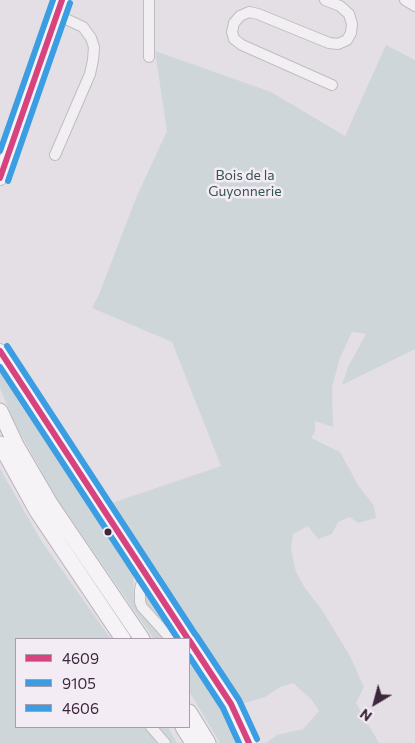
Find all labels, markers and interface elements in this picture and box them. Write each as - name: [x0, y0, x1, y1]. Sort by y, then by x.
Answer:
- park label: Bois de la Guyonnerie: [208, 167, 282, 200]
- unlabelled marker: [103, 527, 113, 537]
- legend: [15, 638, 190, 728]
- text: 4609: [62, 649, 99, 667]
- text: 9105: [62, 674, 96, 692]
- north arrow: [350, 678, 400, 728]
- text: 4606: [62, 699, 99, 717]
- text: N: [356, 705, 375, 725]

